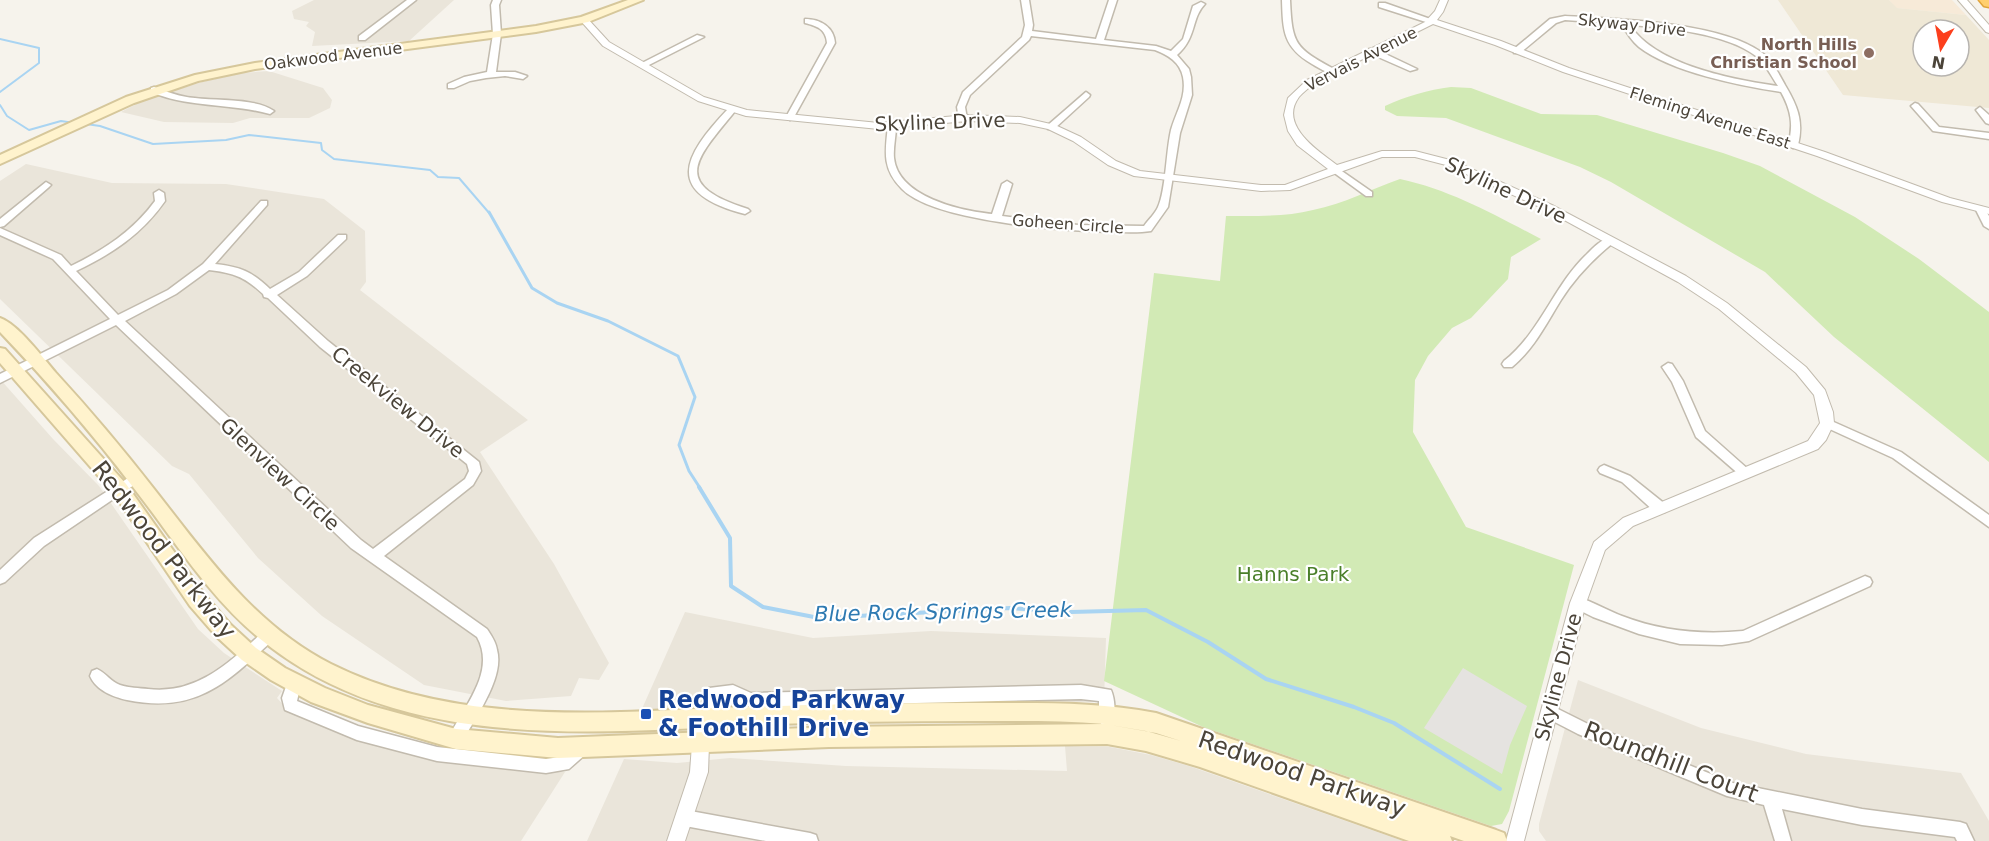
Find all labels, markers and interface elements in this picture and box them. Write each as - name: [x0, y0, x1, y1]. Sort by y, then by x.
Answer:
- street label: Skyway Drive: [1577, 10, 1687, 40]
- north arrow: [1911, 18, 1971, 78]
- street label: Vervais Avenue: [1302, 23, 1420, 95]
- place label: North Hills Christian School: [1710, 35, 1857, 72]
- street label: Oakwood Avenue: [263, 38, 403, 74]
- marker: North Hills Christian School: [1862, 46, 1876, 60]
- text: N: [1930, 52, 1947, 73]
- street label: Fleming Avenue East: [1627, 83, 1793, 153]
- street label: Skyline Drive: [874, 108, 1006, 136]
- street label: Skyline Drive: [1441, 151, 1571, 229]
- street label: Goheen Circle: [1011, 211, 1125, 237]
- street label: Creekview Drive: [327, 341, 469, 463]
- street label: Glenview Circle: [215, 413, 345, 535]
- street label: Redwood Parkway: [86, 456, 242, 644]
- park label: Hanns Park: [1237, 562, 1350, 586]
- water label: Blue Rock Springs Creek: [814, 598, 1073, 626]
- street label: Skyline Drive: [1529, 611, 1587, 743]
- place label: Redwood Parkway & Foothill Drive: [658, 686, 905, 742]
- marker: Redwood Parkway & Foothill Drive: [639, 707, 653, 721]
- street label: Roundhill Court: [1580, 716, 1762, 808]
- street label: Redwood Parkway: [1194, 725, 1410, 823]

